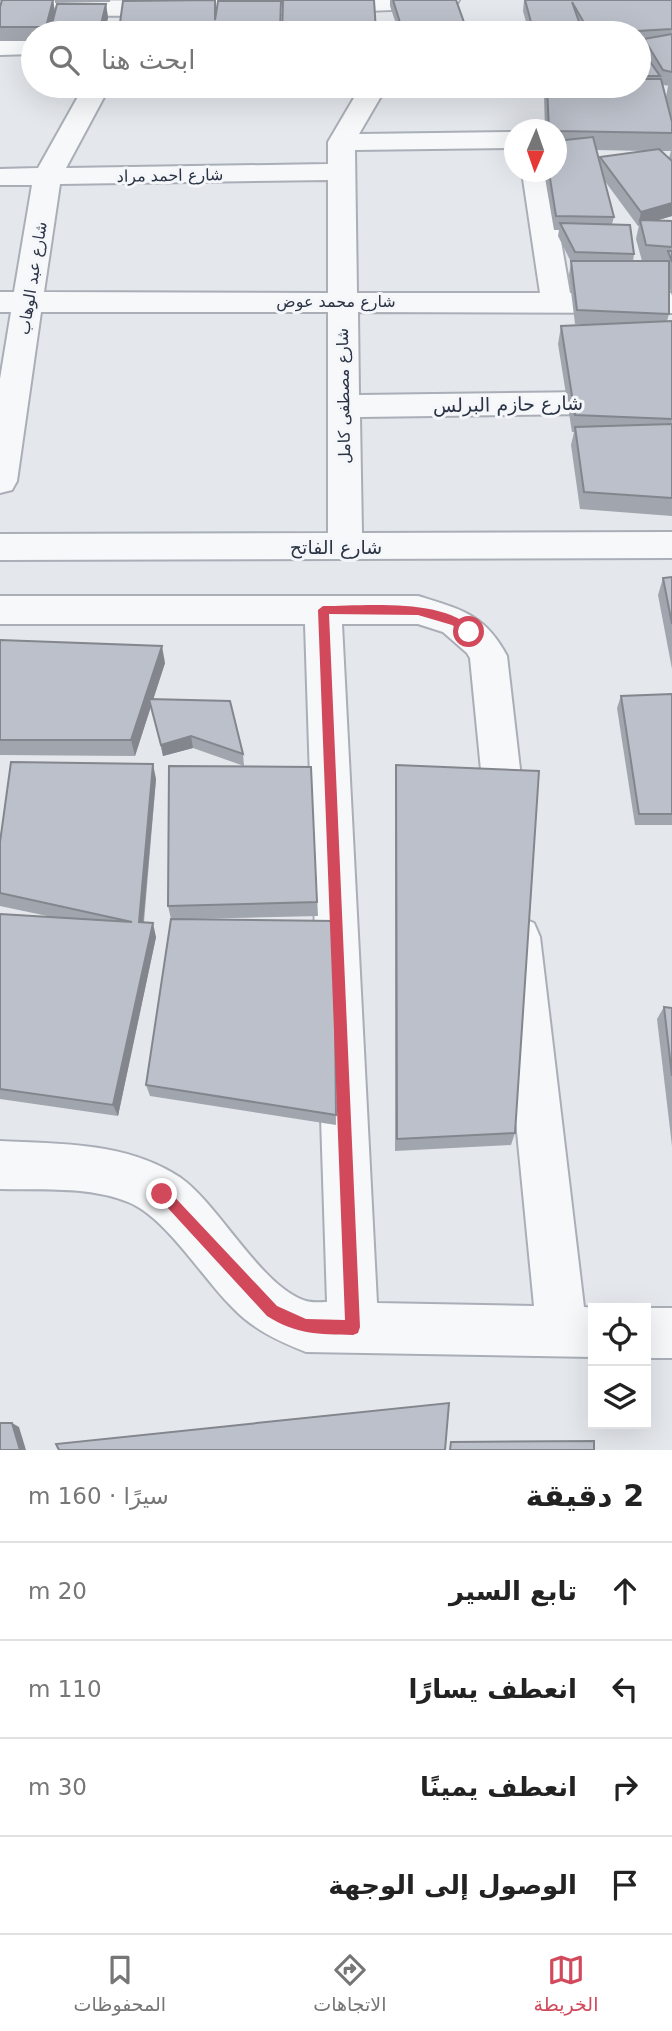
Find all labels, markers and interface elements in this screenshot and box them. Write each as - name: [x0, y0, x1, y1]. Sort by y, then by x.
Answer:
- search box: [21, 21, 651, 98]
- icon: search: [45, 41, 83, 79]
- text: ابحث هنا: [101, 45, 196, 75]
- north arrow: [504, 119, 567, 182]
- street label: شارع احمد مراد: [117, 165, 224, 187]
- street label: شارع عبد الوهاب: [14, 220, 52, 336]
- street label: شارع محمد عوض: [276, 292, 396, 312]
- street label: شارع مصطفى كامل: [333, 328, 355, 464]
- street label: شارع حازم البرلس: [433, 392, 583, 417]
- street label: شارع الفاتح: [290, 536, 382, 559]
- route start: [453, 616, 484, 647]
- route end: [146, 1178, 177, 1209]
- map controls: [588, 1303, 651, 1429]
- button: locate: [588, 1303, 651, 1366]
- button: layers: [588, 1366, 651, 1429]
- text: 2 دقيقة: [526, 1478, 644, 1513]
- text: سيرًا · 160 m: [28, 1483, 169, 1509]
- icon: ahead: [606, 1572, 644, 1610]
- text: تابع السير: [449, 1576, 577, 1606]
- text: 20 m: [28, 1578, 87, 1604]
- icon: left: [606, 1670, 644, 1708]
- text: انعطف يسارًا: [408, 1674, 577, 1704]
- text: 110 m: [28, 1676, 102, 1702]
- icon: right: [606, 1768, 644, 1806]
- text: انعطف يمينًا: [420, 1772, 577, 1802]
- text: 30 m: [28, 1774, 87, 1800]
- icon: arrive: [606, 1866, 644, 1904]
- text: الوصول إلى الوجهة: [328, 1870, 577, 1900]
- tab: المحفوظات: [74, 1951, 166, 2015]
- tab: الاتجاهات: [313, 1951, 386, 2015]
- tab: الخريطة: [534, 1951, 598, 2015]

